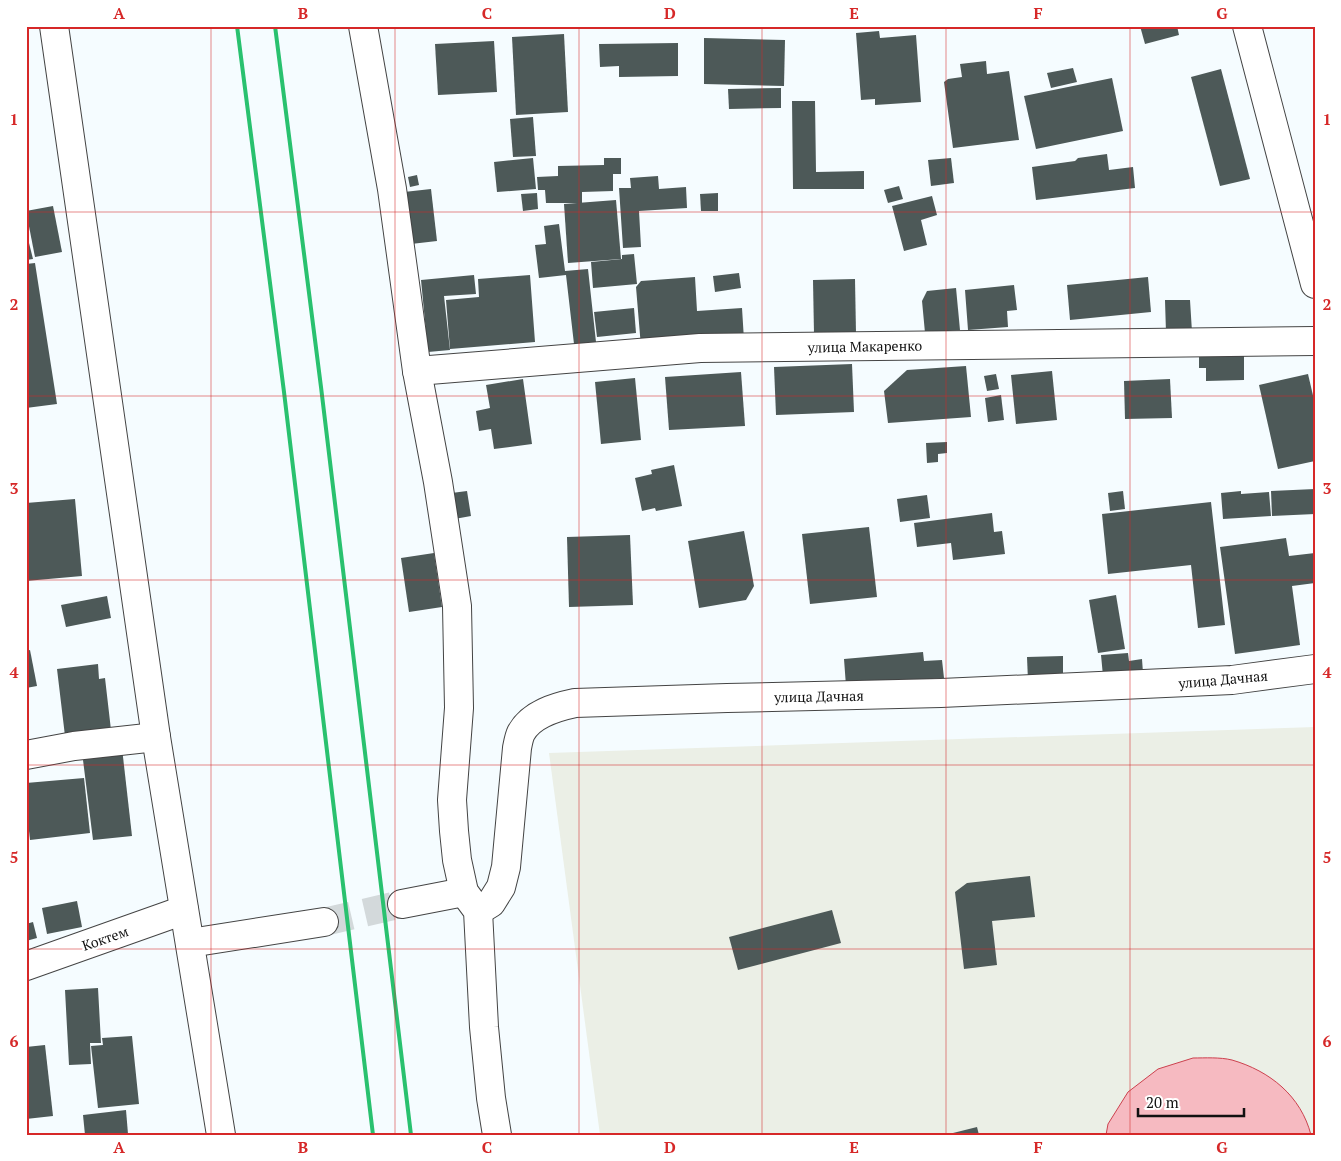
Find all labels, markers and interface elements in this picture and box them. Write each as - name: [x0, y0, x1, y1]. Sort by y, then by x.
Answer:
- text: A: [113, 2, 125, 24]
- text: B: [298, 2, 308, 24]
- text: C: [482, 2, 492, 24]
- text: D: [664, 2, 676, 24]
- text: E: [849, 2, 859, 24]
- text: F: [1033, 2, 1043, 24]
- text: G: [1216, 2, 1228, 24]
- text: 1: [9, 108, 19, 130]
- text: 1: [1322, 108, 1332, 130]
- text: 2: [9, 293, 19, 315]
- text: 2: [1322, 293, 1332, 315]
- street label: улица Макаренко: [807, 335, 923, 357]
- text: 3: [9, 477, 19, 499]
- text: 3: [1322, 477, 1332, 499]
- text: 4: [9, 661, 19, 683]
- text: 4: [1322, 661, 1332, 683]
- street label: улица Дачная: [1177, 666, 1268, 692]
- street label: улица Дачная: [773, 686, 864, 706]
- text: 5: [9, 846, 19, 868]
- text: 5: [1322, 846, 1332, 868]
- street label: Коктем: [79, 921, 131, 955]
- text: 6: [9, 1030, 19, 1052]
- text: 6: [1322, 1030, 1332, 1052]
- scale bar: [1138, 1086, 1245, 1118]
- text: 20 m: [1146, 1092, 1179, 1112]
- text: A: [113, 1136, 125, 1158]
- text: B: [298, 1136, 308, 1158]
- text: C: [482, 1136, 492, 1158]
- text: D: [664, 1136, 676, 1158]
- text: E: [849, 1136, 859, 1158]
- text: F: [1033, 1136, 1043, 1158]
- text: G: [1216, 1136, 1228, 1158]

